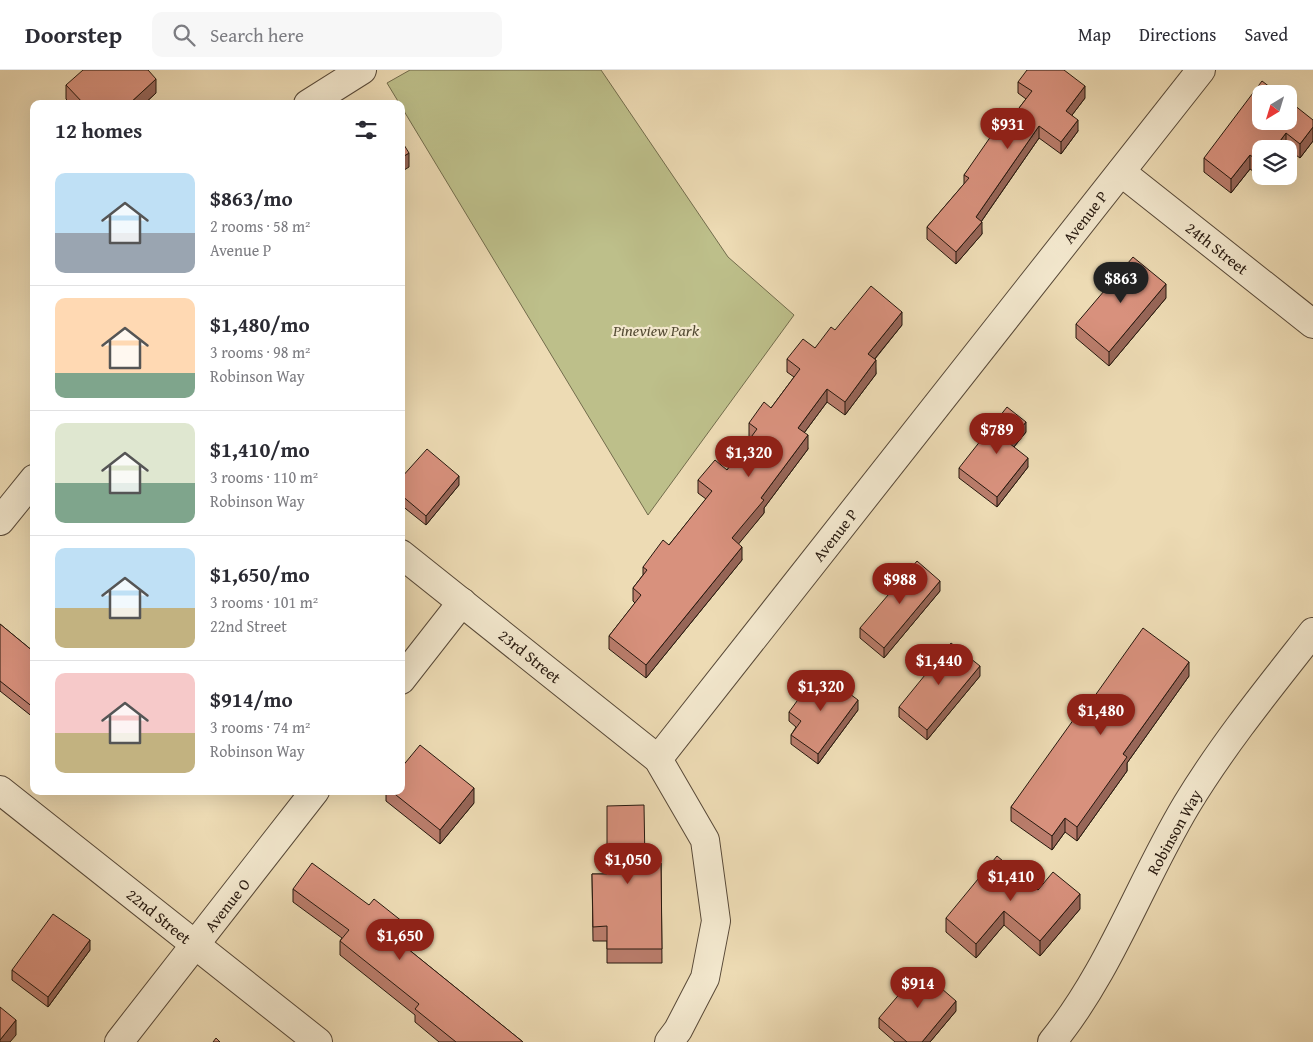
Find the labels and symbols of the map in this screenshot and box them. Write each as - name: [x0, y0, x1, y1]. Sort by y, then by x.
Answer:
- north arrow: [1252, 85, 1298, 130]
- pin: $931: [978, 108, 1038, 150]
- street label: Avenue P: [1057, 185, 1113, 249]
- street label: 24th Street: [1180, 216, 1254, 280]
- pin: $863: [1091, 262, 1151, 304]
- park label: Pineview Park: [612, 318, 700, 342]
- pin: $789: [967, 412, 1027, 455]
- pin: $1,320: [708, 436, 790, 478]
- street label: Avenue P: [807, 503, 863, 567]
- pin: $988: [870, 562, 930, 605]
- street label: 23rd Street: [494, 623, 567, 689]
- pin: $1,440: [898, 644, 980, 686]
- pin: $1,320: [780, 670, 862, 712]
- pin: $1,480: [1060, 694, 1142, 736]
- street label: Robinson Way: [1141, 785, 1207, 879]
- pin: $1,050: [587, 842, 669, 885]
- pin: $1,410: [970, 860, 1052, 902]
- street label: Avenue O: [198, 873, 256, 937]
- street label: 22nd Street: [122, 882, 197, 950]
- pin: $1,650: [359, 918, 441, 961]
- pin: $914: [888, 966, 948, 1009]

